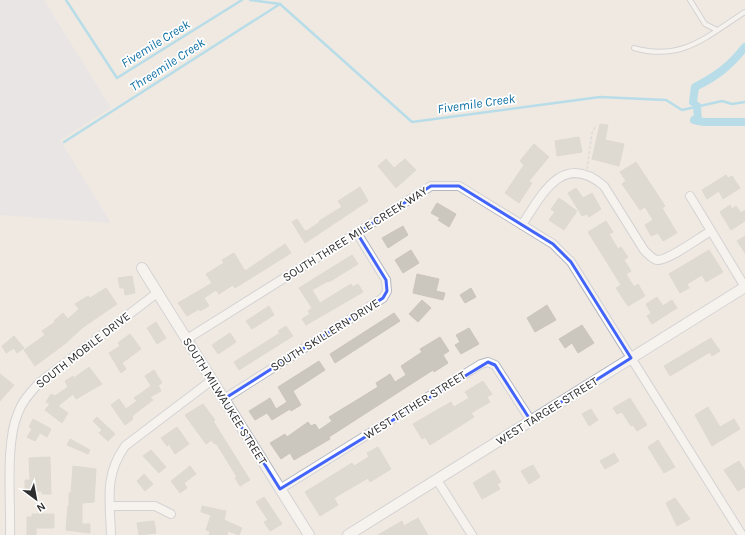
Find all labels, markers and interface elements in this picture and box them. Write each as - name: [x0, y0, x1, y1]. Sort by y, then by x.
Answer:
- water label: Fivemile Creek: [118, 16, 193, 71]
- water label: Threemile Creek: [127, 34, 208, 94]
- water label: Fivemile Creek: [436, 91, 516, 116]
- street label: SOUTH THREE MILE CREEK WAY: [280, 183, 430, 284]
- street label: SOUTH SKILLERN DRIVE: [268, 296, 382, 374]
- street label: SOUTH MOBILE DRIVE: [33, 309, 133, 391]
- street label: SOUTH MILWAUKEE STREET: [180, 335, 270, 467]
- street label: WEST TETHER STREET: [362, 368, 468, 442]
- street label: WEST TARGEE STREET: [493, 374, 601, 448]
- north arrow: [16, 479, 56, 519]
- text: N: [34, 499, 48, 515]

